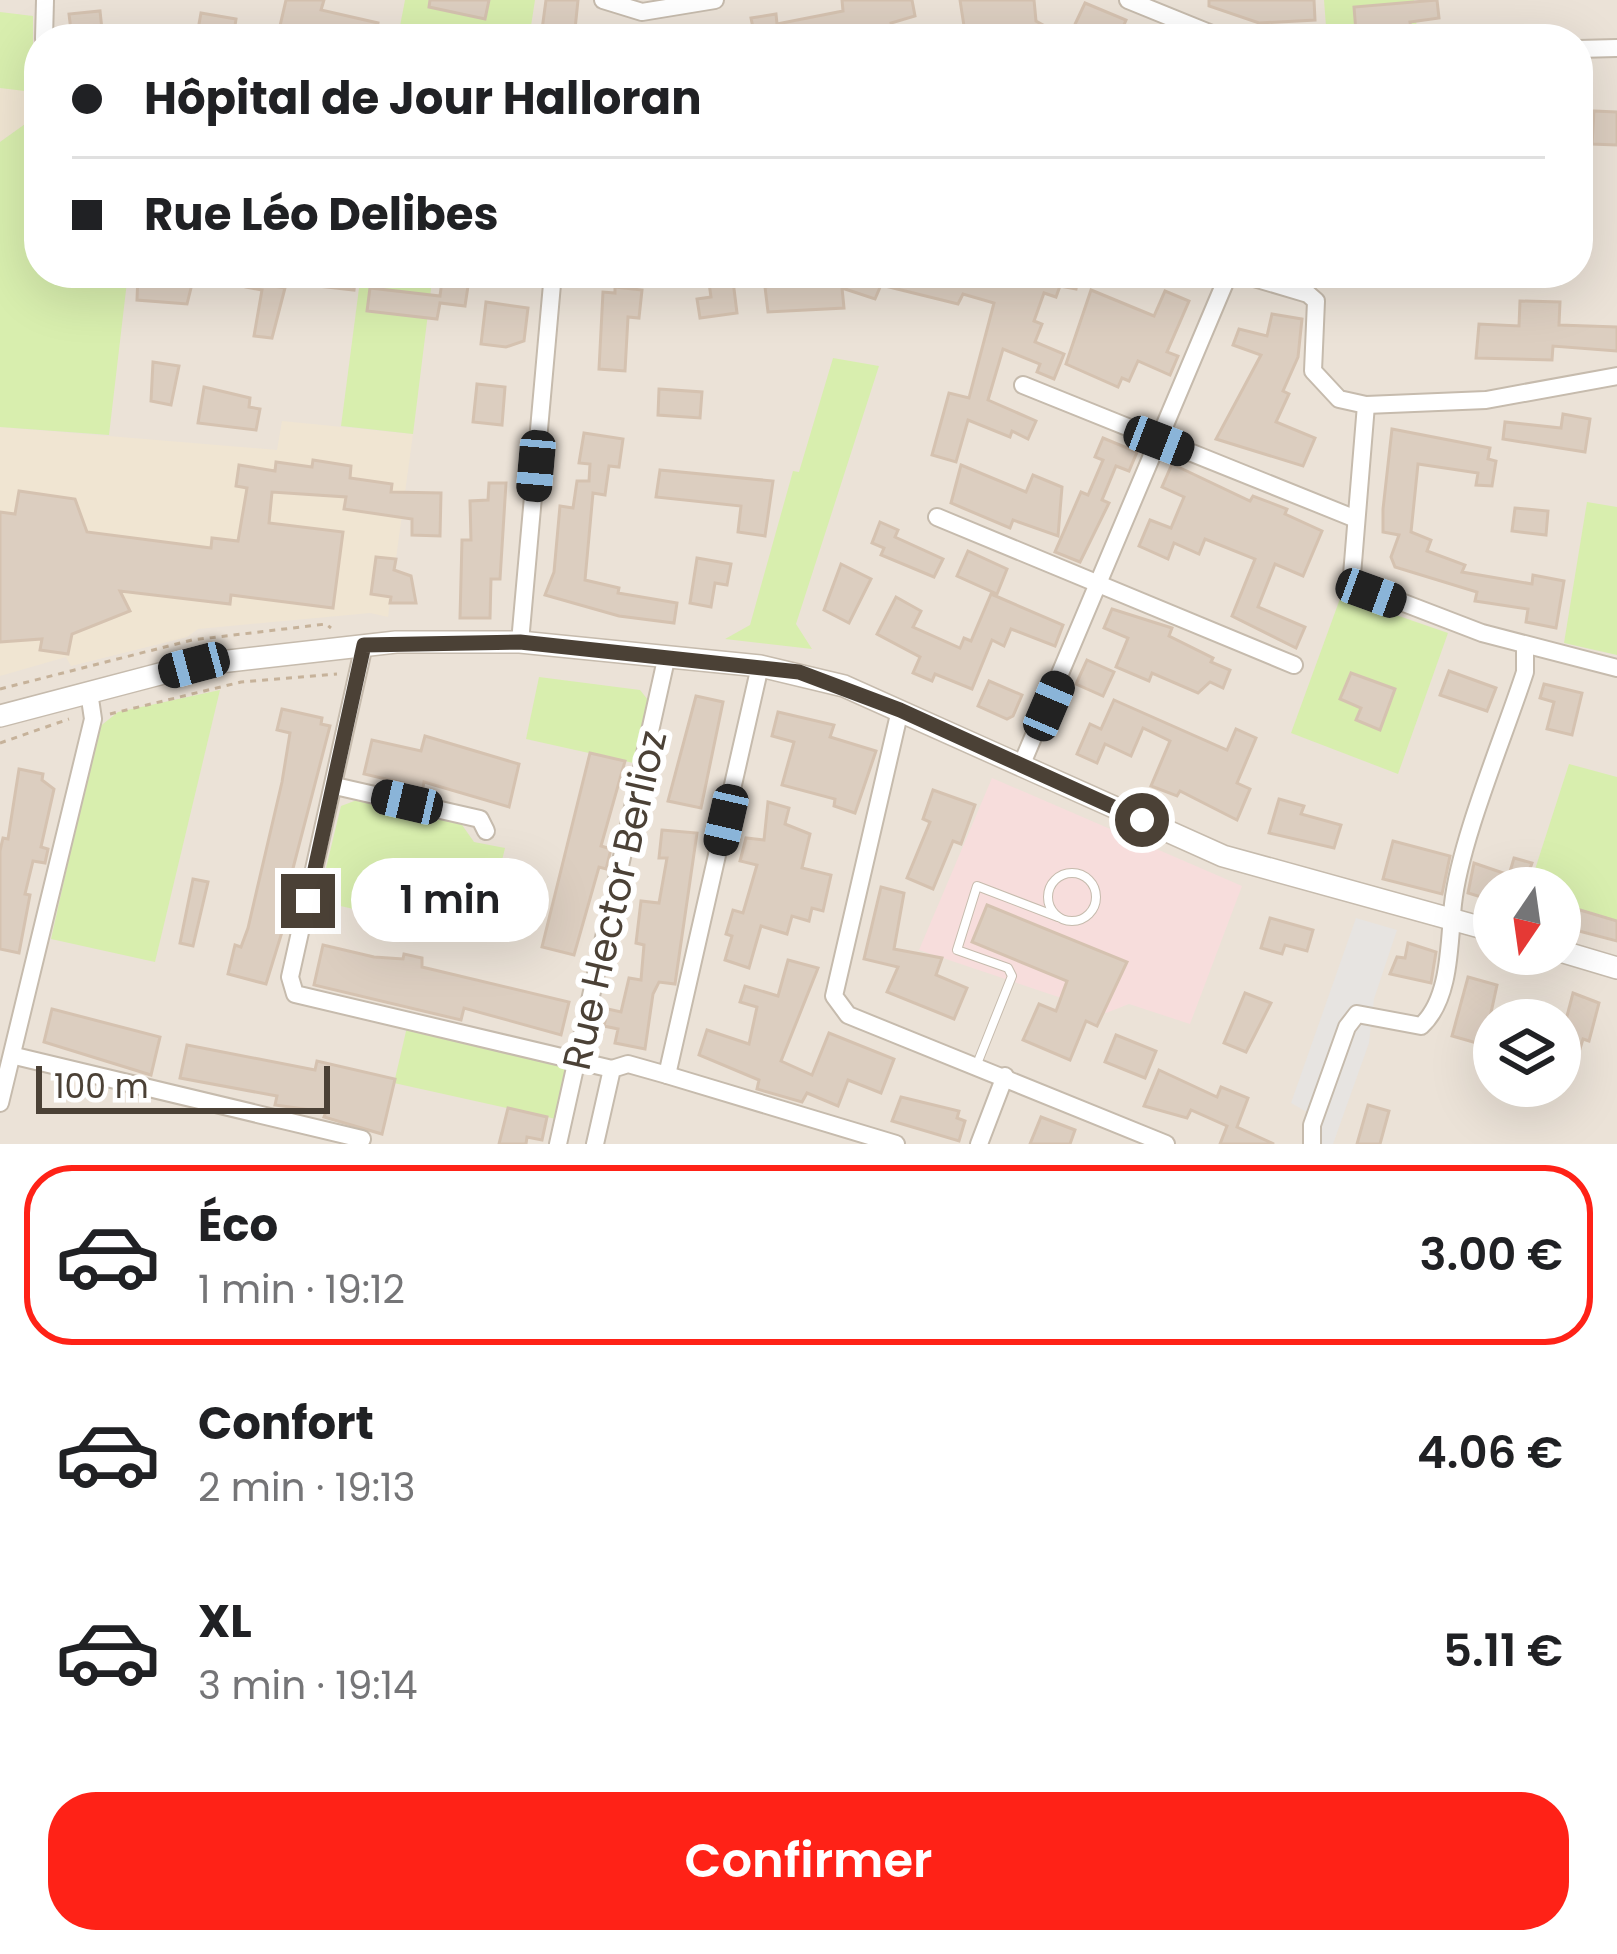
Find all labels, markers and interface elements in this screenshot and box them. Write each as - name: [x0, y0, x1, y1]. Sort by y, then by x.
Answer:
- text: Hôpital de Jour Halloran: [144, 67, 701, 130]
- text: Rue Léo Delibes: [144, 183, 499, 246]
- car: [1119, 411, 1199, 471]
- car: [515, 429, 557, 503]
- car: [1331, 564, 1411, 622]
- car: [155, 638, 233, 692]
- car: [1018, 666, 1080, 746]
- street label: Rue Hector Berlioz: [549, 725, 680, 1075]
- car: [368, 776, 446, 828]
- car: [700, 781, 752, 859]
- route start: [1115, 793, 1169, 847]
- callout: 1 min: [350, 859, 548, 943]
- north arrow: [1473, 867, 1581, 975]
- map controls: [1473, 867, 1581, 1107]
- text: 1 min: [400, 872, 500, 927]
- route end: [281, 874, 335, 928]
- button: layers: [1473, 999, 1581, 1107]
- scale bar: [36, 1060, 330, 1113]
- text: 100 m: [54, 1063, 149, 1110]
- text: Éco: [198, 1194, 278, 1257]
- icon: car: [54, 1201, 162, 1309]
- text: 3.00 €: [1420, 1223, 1563, 1286]
- text: 1 min · 19:12: [198, 1262, 405, 1317]
- text: Confort: [198, 1392, 374, 1455]
- icon: car: [54, 1399, 162, 1507]
- text: 4.06 €: [1417, 1421, 1563, 1484]
- text: 2 min · 19:13: [198, 1460, 415, 1515]
- text: XL: [198, 1590, 252, 1653]
- icon: car: [54, 1597, 162, 1705]
- text: 5.11 €: [1443, 1619, 1563, 1682]
- text: 3 min · 19:14: [198, 1658, 418, 1713]
- button: Confirmer: [48, 1792, 1569, 1930]

